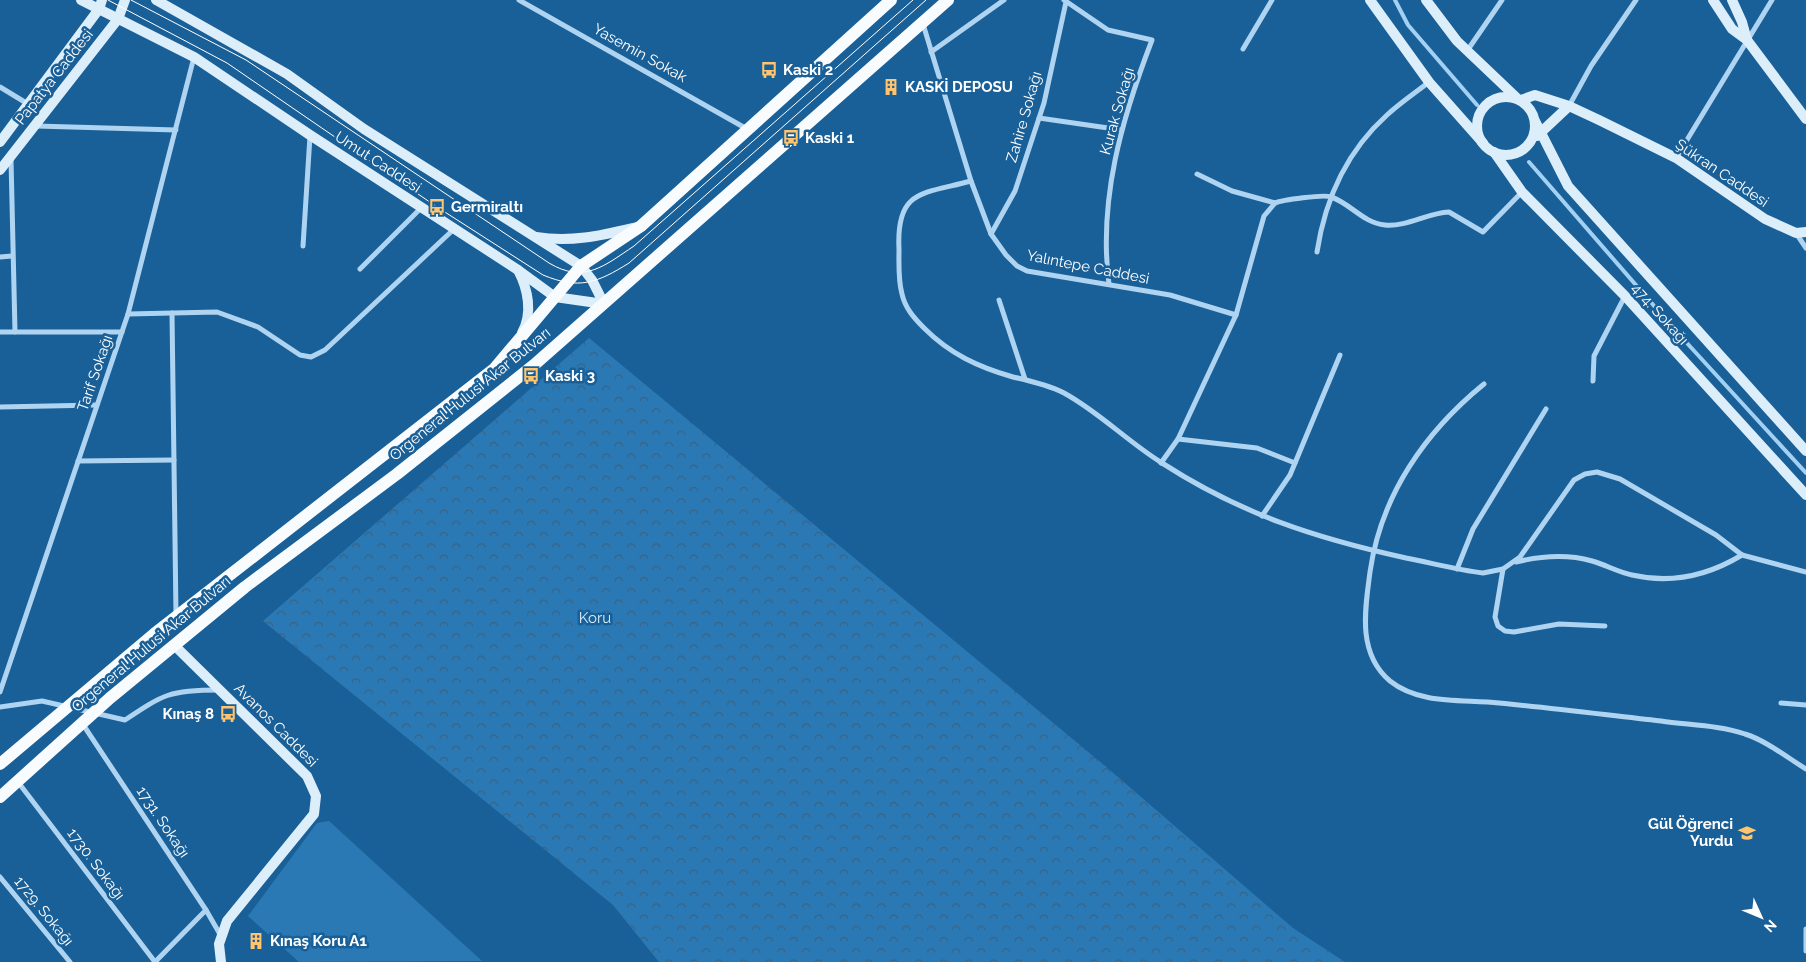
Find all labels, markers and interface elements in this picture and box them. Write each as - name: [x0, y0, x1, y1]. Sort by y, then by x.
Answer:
- street label: Yasemin Sokak: [590, 20, 690, 86]
- street label: Papatya Caddesi: [11, 26, 97, 128]
- bus stop icon: Kaski 2: [759, 60, 779, 80]
- place label: Kaski 2: [783, 61, 833, 79]
- street label: Kurak Sokağı: [1096, 65, 1138, 157]
- street label: Zahire Sokağı: [1002, 69, 1046, 165]
- building icon: KASKİ DEPOSU: [881, 77, 901, 97]
- place label: KASKİ DEPOSU: [905, 78, 1013, 96]
- street label: Umut Caddesi: [331, 127, 425, 197]
- bus stop icon: Kaski 1: [781, 128, 801, 148]
- place label: Kaski 1: [805, 129, 855, 147]
- street label: Şükran Caddesi: [1672, 135, 1772, 211]
- bus stop icon: Germiraltı: [427, 197, 447, 217]
- place label: Germiraltı: [451, 198, 523, 216]
- street label: Yalıntepe Caddesi: [1025, 246, 1151, 288]
- street label: 474. Sokağı: [1628, 279, 1692, 349]
- street label: Orgeneral Hulusi Akar Bulvarı: [386, 324, 554, 464]
- street label: Tarif Sokağı: [74, 333, 116, 413]
- bus stop icon: Kaski 3: [521, 366, 541, 386]
- place label: Kaski 3: [545, 367, 595, 385]
- street label: Orgeneral Hulusi Akar Bulvarı: [68, 572, 234, 716]
- park label: Koru: [579, 609, 611, 627]
- street label: Avanos Caddesi: [230, 679, 322, 771]
- bus stop icon: Kınaş 8: [218, 704, 238, 724]
- place label: Kınaş 8: [162, 705, 214, 723]
- street label: 1731. Sokağı: [133, 783, 193, 861]
- place label: Gül Öğrenci Yurdu: [1648, 815, 1733, 850]
- school or university icon: Gül Öğrenci Yurdu: [1737, 823, 1757, 843]
- street label: 1730. Sokağı: [63, 825, 129, 903]
- street label: 1729. Sokağı: [10, 873, 78, 949]
- north arrow: [1736, 892, 1786, 942]
- text: N: [1761, 917, 1780, 935]
- building icon: Kınaş Koru A1: [246, 931, 266, 951]
- place label: Kınaş Koru A1: [270, 932, 367, 950]

